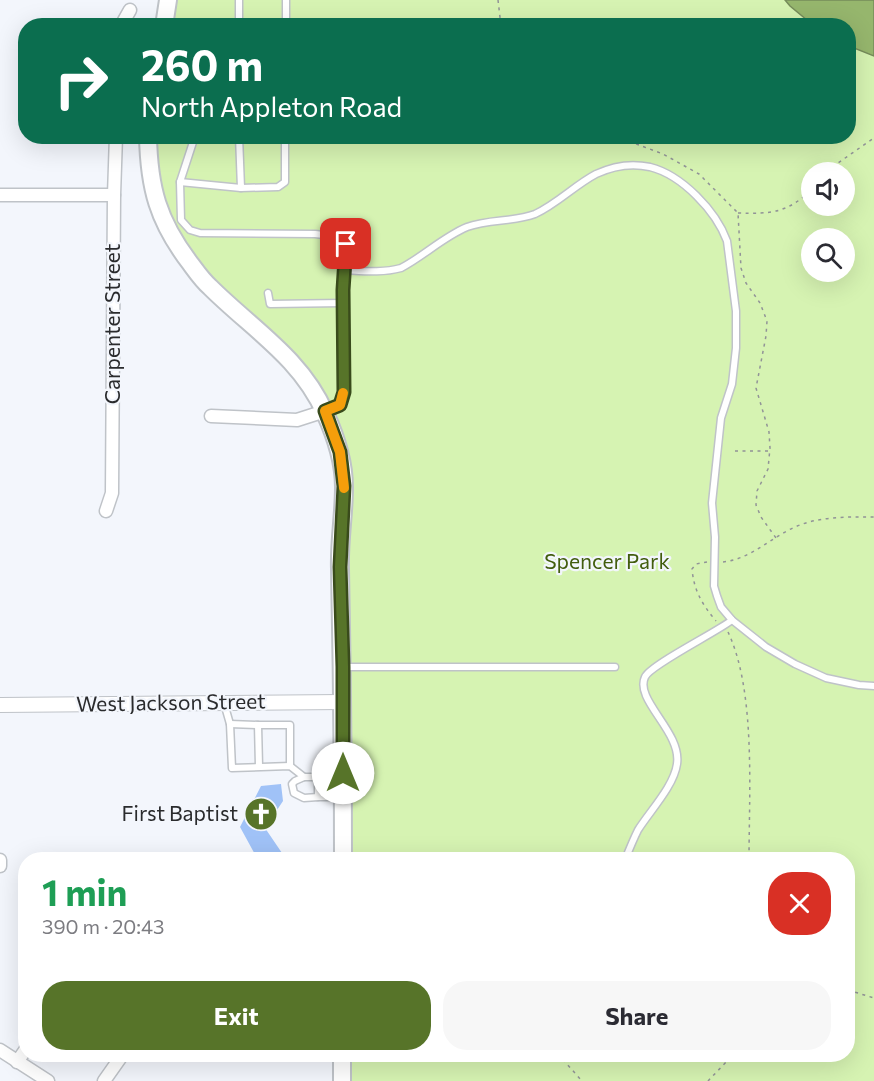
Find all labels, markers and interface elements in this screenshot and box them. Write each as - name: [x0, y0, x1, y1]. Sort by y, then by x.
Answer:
- text: 260 m: [141, 38, 263, 90]
- icon: right: [42, 42, 120, 120]
- text: North Appleton Road: [141, 90, 402, 123]
- map controls: [801, 162, 855, 282]
- button: sound: [801, 162, 855, 216]
- pin: [320, 218, 371, 269]
- icon: arrive: [329, 227, 362, 260]
- button: search: [801, 228, 855, 282]
- street label: Carpenter Street: [99, 244, 124, 404]
- park label: Spencer Park: [544, 548, 670, 573]
- street label: West Jackson Street: [76, 687, 266, 716]
- position arrow: [311, 741, 375, 805]
- church icon: First Baptist: [243, 796, 279, 832]
- place label: First Baptist: [121, 800, 238, 825]
- text: 1 min: [42, 869, 127, 913]
- button: close: [768, 872, 831, 935]
- text: 390 m · 20:43: [42, 914, 164, 938]
- button: Exit: [42, 981, 431, 1050]
- button: Share: [443, 981, 831, 1050]

